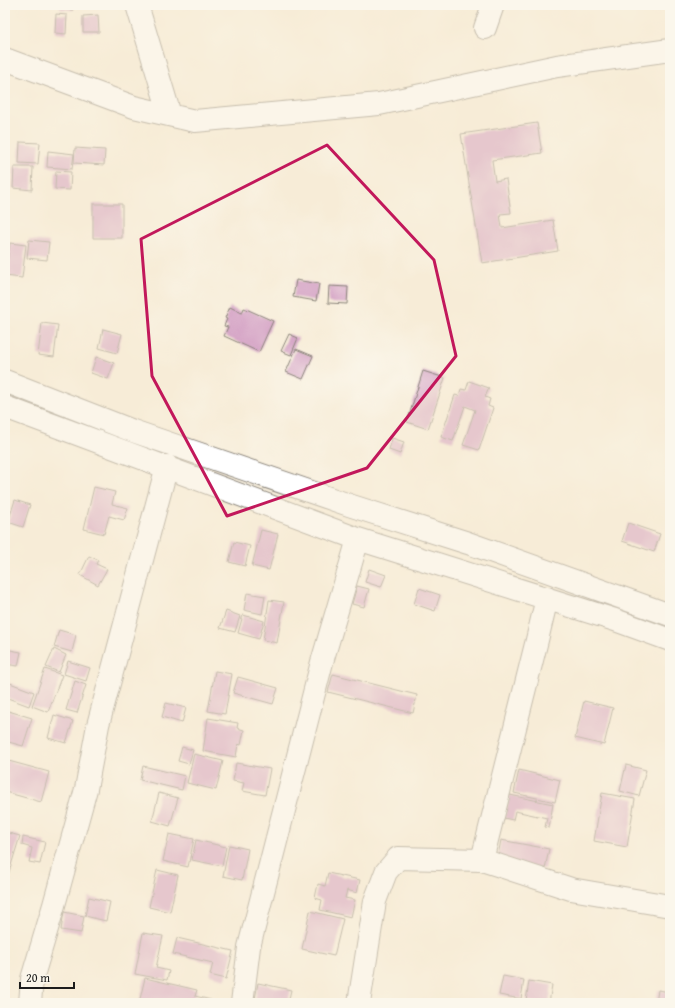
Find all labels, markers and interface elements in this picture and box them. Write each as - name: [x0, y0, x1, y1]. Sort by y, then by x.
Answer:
- scale bar: [20, 964, 74, 990]
- text: 20 m: [26, 969, 50, 986]

